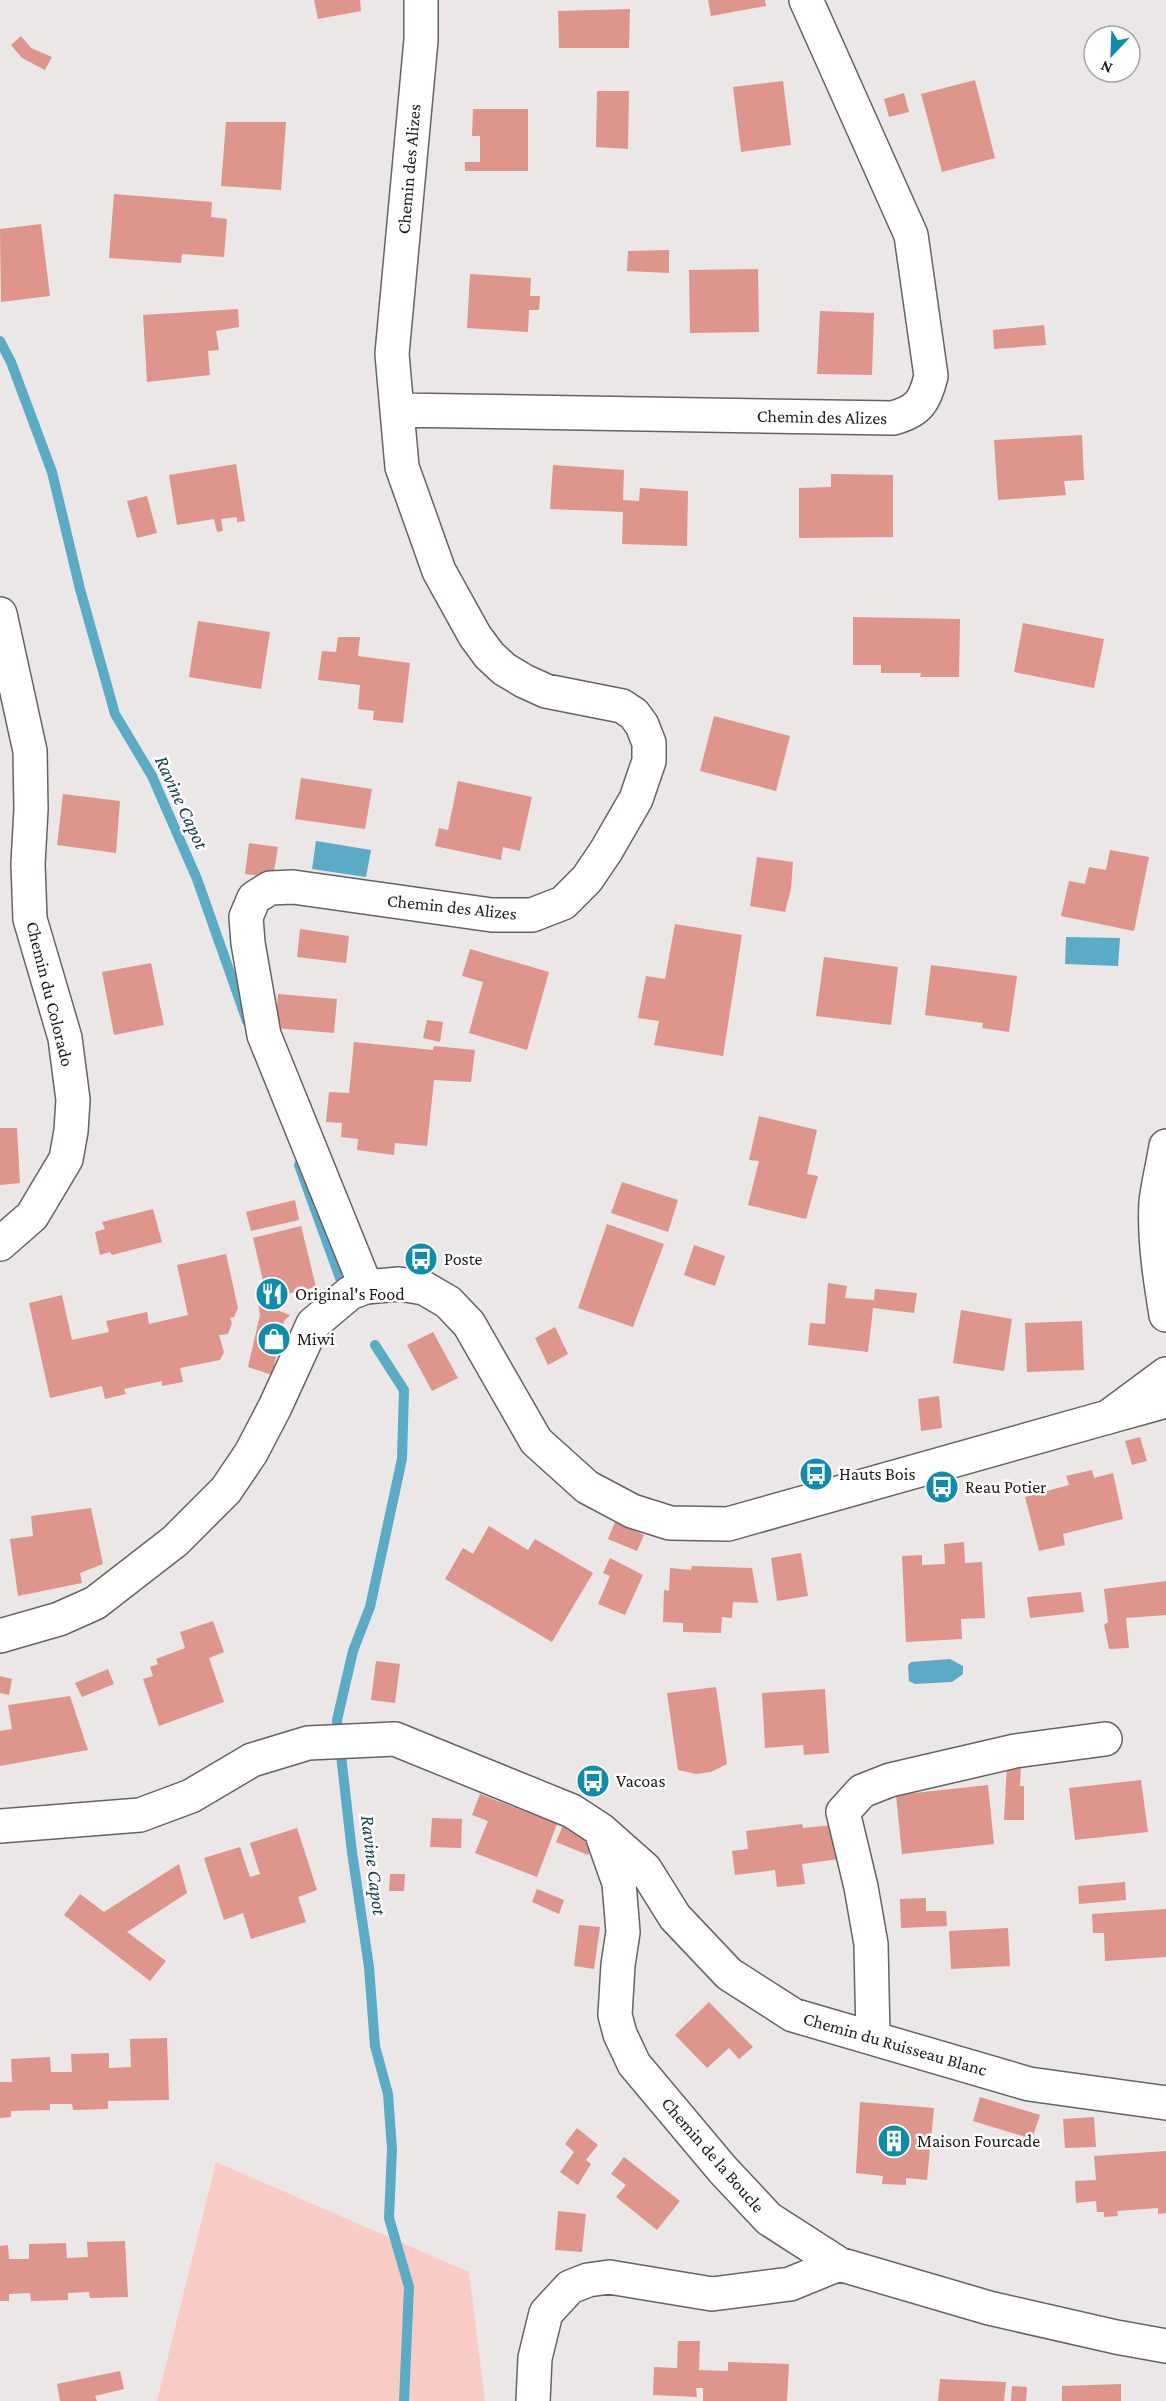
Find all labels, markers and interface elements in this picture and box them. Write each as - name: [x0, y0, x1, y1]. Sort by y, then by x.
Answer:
- north arrow: [1082, 24, 1142, 84]
- text: N: [1098, 57, 1115, 77]
- street label: Chemin des Alizes: [393, 103, 425, 235]
- street label: Chemin des Alizes: [757, 406, 887, 428]
- water label: Ravine Capot: [150, 752, 214, 854]
- street label: Chemin des Alizes: [386, 890, 518, 924]
- street label: Chemin du Colorado: [22, 919, 78, 1069]
- bus stop icon: Poste: [403, 1241, 439, 1277]
- place label: Poste: [444, 1249, 483, 1269]
- restaurant icon: Original's Food: [254, 1276, 290, 1312]
- place label: Original's Food: [295, 1284, 405, 1304]
- shop icon: Miwi: [256, 1321, 292, 1357]
- place label: Miwi: [297, 1329, 335, 1349]
- bus stop icon: Hauts Bois: [798, 1456, 834, 1492]
- place label: Hauts Bois: [839, 1464, 915, 1484]
- bus stop icon: Reau Potier: [924, 1469, 960, 1505]
- place label: Reau Potier: [965, 1477, 1047, 1497]
- bus stop icon: Vacoas: [575, 1763, 611, 1799]
- place label: Vacoas: [616, 1771, 666, 1791]
- water label: Ravine Capot: [356, 1814, 391, 1917]
- street label: Chemin du Ruisseau Blanc: [801, 2008, 990, 2080]
- street label: Chemin de la Boucle: [658, 2093, 768, 2217]
- building icon: Maison Fourcade: [876, 2123, 912, 2159]
- place label: Maison Fourcade: [917, 2131, 1040, 2151]

